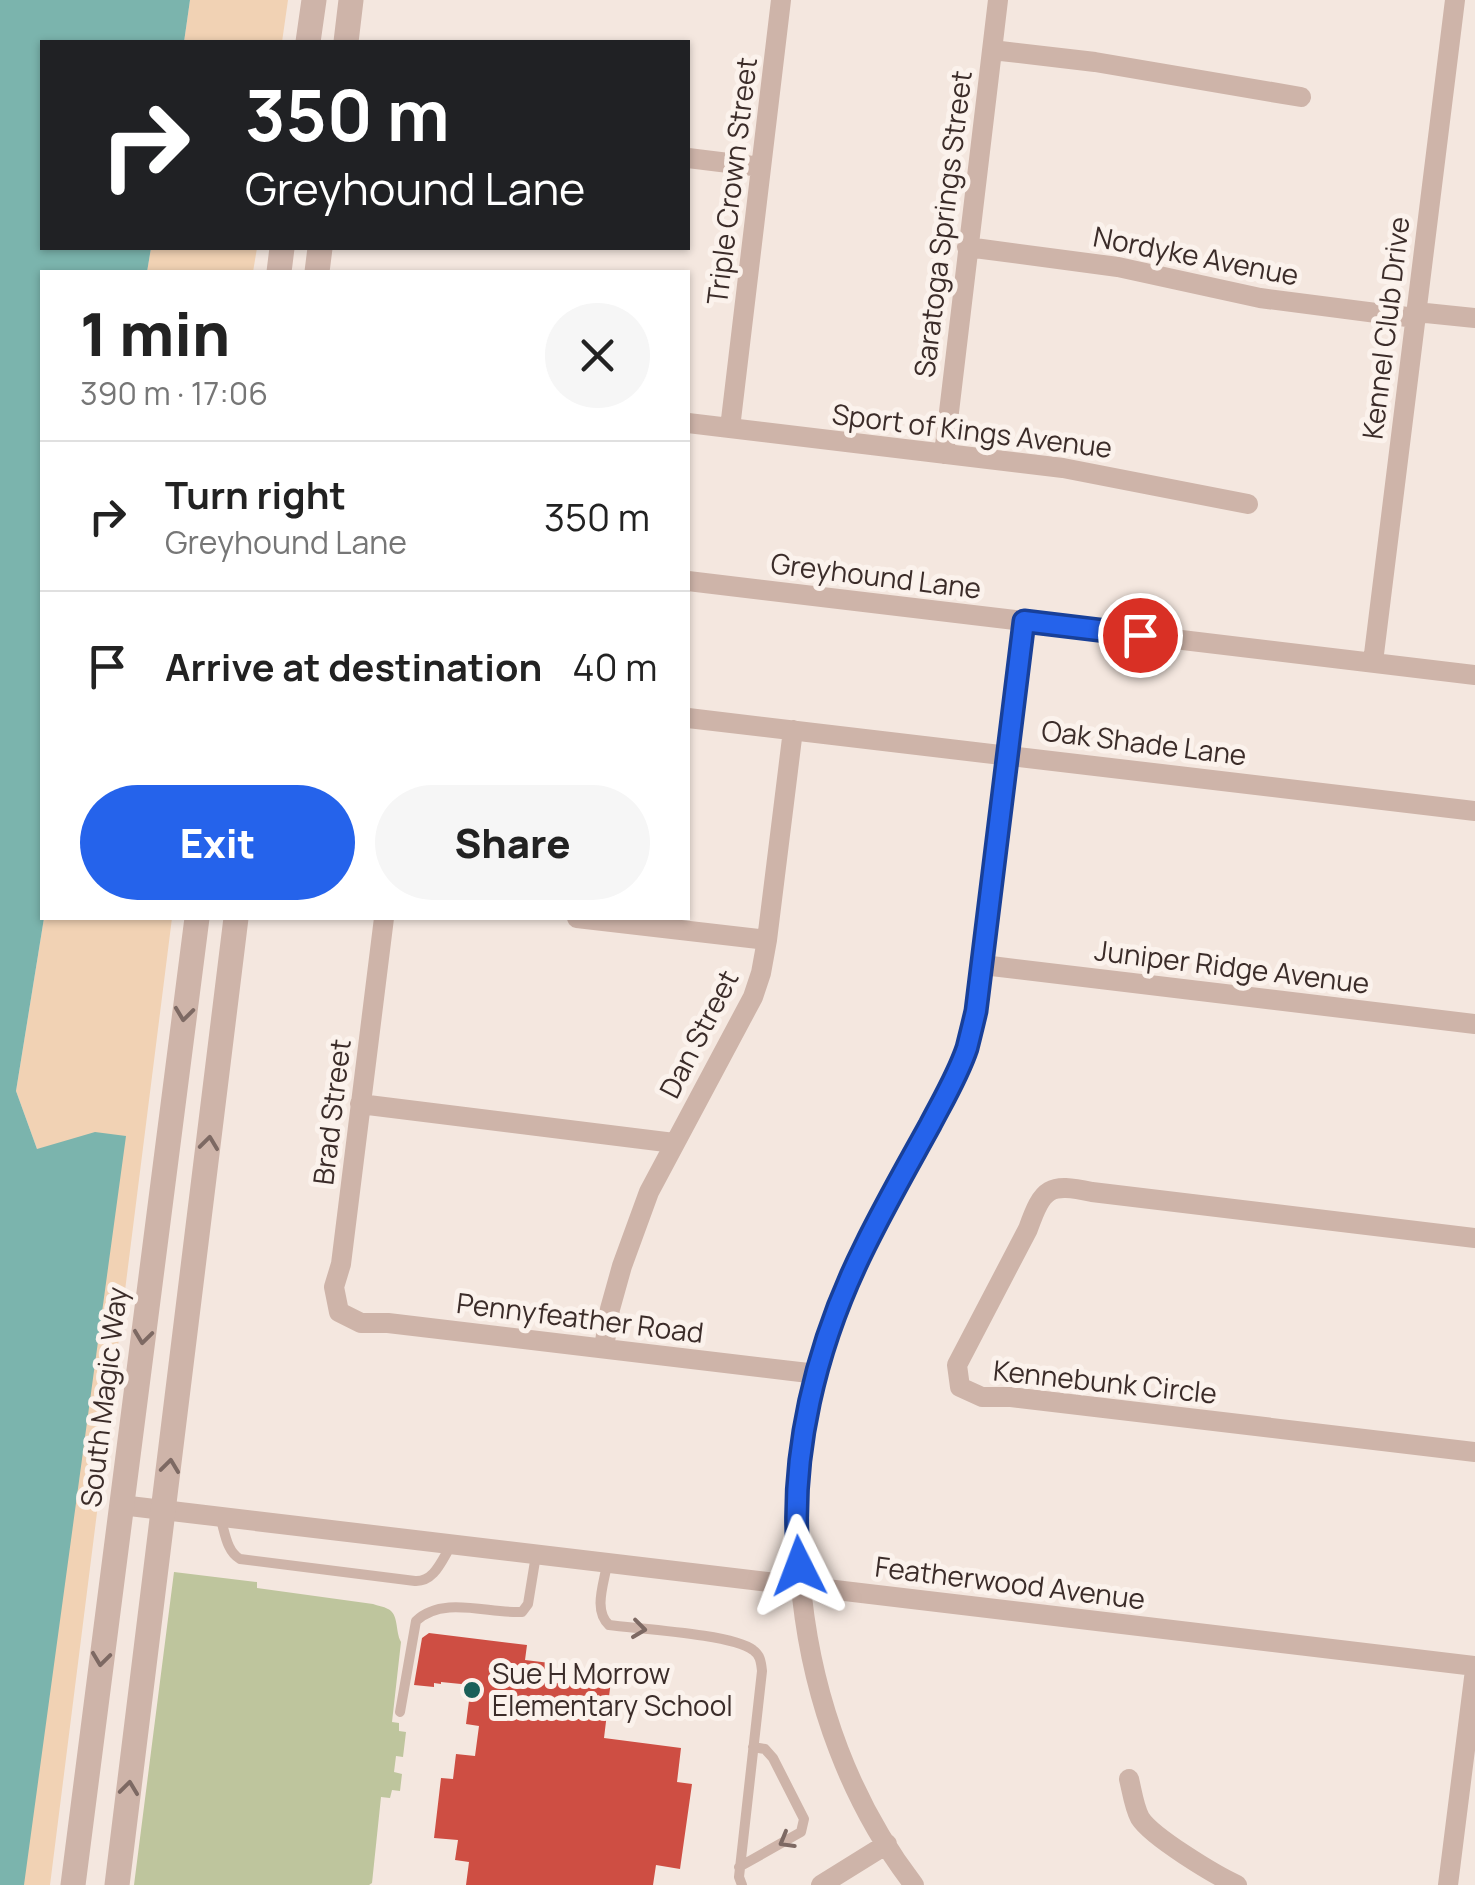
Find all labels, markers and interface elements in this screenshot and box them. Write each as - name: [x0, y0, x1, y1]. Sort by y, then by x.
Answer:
- street label: Triple Crown Street: [697, 55, 765, 307]
- text: 350 m: [245, 66, 450, 162]
- street label: Saratoga Springs Street: [904, 68, 980, 380]
- icon: right: [80, 80, 210, 210]
- text: Greyhound Lane: [245, 157, 585, 219]
- street label: Kennel Club Drive: [1353, 214, 1418, 441]
- street label: Nordyke Avenue: [1090, 216, 1302, 294]
- text: 1 min: [80, 292, 230, 374]
- button: close: [545, 303, 650, 408]
- text: 390 m · 17:06: [80, 371, 268, 415]
- street label: Sport of Kings Avenue: [830, 394, 1114, 466]
- text: Turn right: [165, 468, 346, 520]
- icon: right: [80, 489, 135, 544]
- text: 350 m: [544, 490, 650, 542]
- text: Greyhound Lane: [165, 520, 407, 564]
- street label: Greyhound Lane: [769, 543, 984, 607]
- pin: [1098, 593, 1183, 678]
- icon: arrive: [1113, 608, 1168, 663]
- icon: arrive: [80, 639, 135, 694]
- text: Arrive at destination: [165, 640, 542, 692]
- text: 40 m: [572, 640, 658, 692]
- street label: Oak Shade Lane: [1040, 711, 1249, 773]
- button: Exit: [80, 785, 355, 900]
- button: Share: [375, 785, 650, 900]
- street label: Juniper Ridge Avenue: [1093, 930, 1372, 1002]
- street label: Dan Street: [650, 963, 747, 1104]
- one-way arrow: [174, 1007, 195, 1023]
- street label: Brad Street: [303, 1037, 359, 1187]
- one-way arrow: [198, 1135, 219, 1151]
- street label: Pennyfeather Road: [454, 1283, 706, 1351]
- street label: South Magic Way: [71, 1284, 135, 1509]
- one-way arrow: [133, 1328, 154, 1345]
- street label: Kennebunk Circle: [991, 1350, 1219, 1412]
- one-way arrow: [158, 1457, 179, 1474]
- position arrow: [747, 1514, 851, 1618]
- street label: Featherwood Avenue: [873, 1547, 1147, 1617]
- one-way arrow: [632, 1618, 648, 1639]
- one-way arrow: [92, 1651, 113, 1667]
- place label: Sue H Morrow Elementary School: [492, 1654, 733, 1724]
- marker: Sue H Morrow Elementary School: [461, 1679, 483, 1701]
- one-way arrow: [118, 1780, 139, 1797]
- one-way arrow: [779, 1829, 797, 1848]

